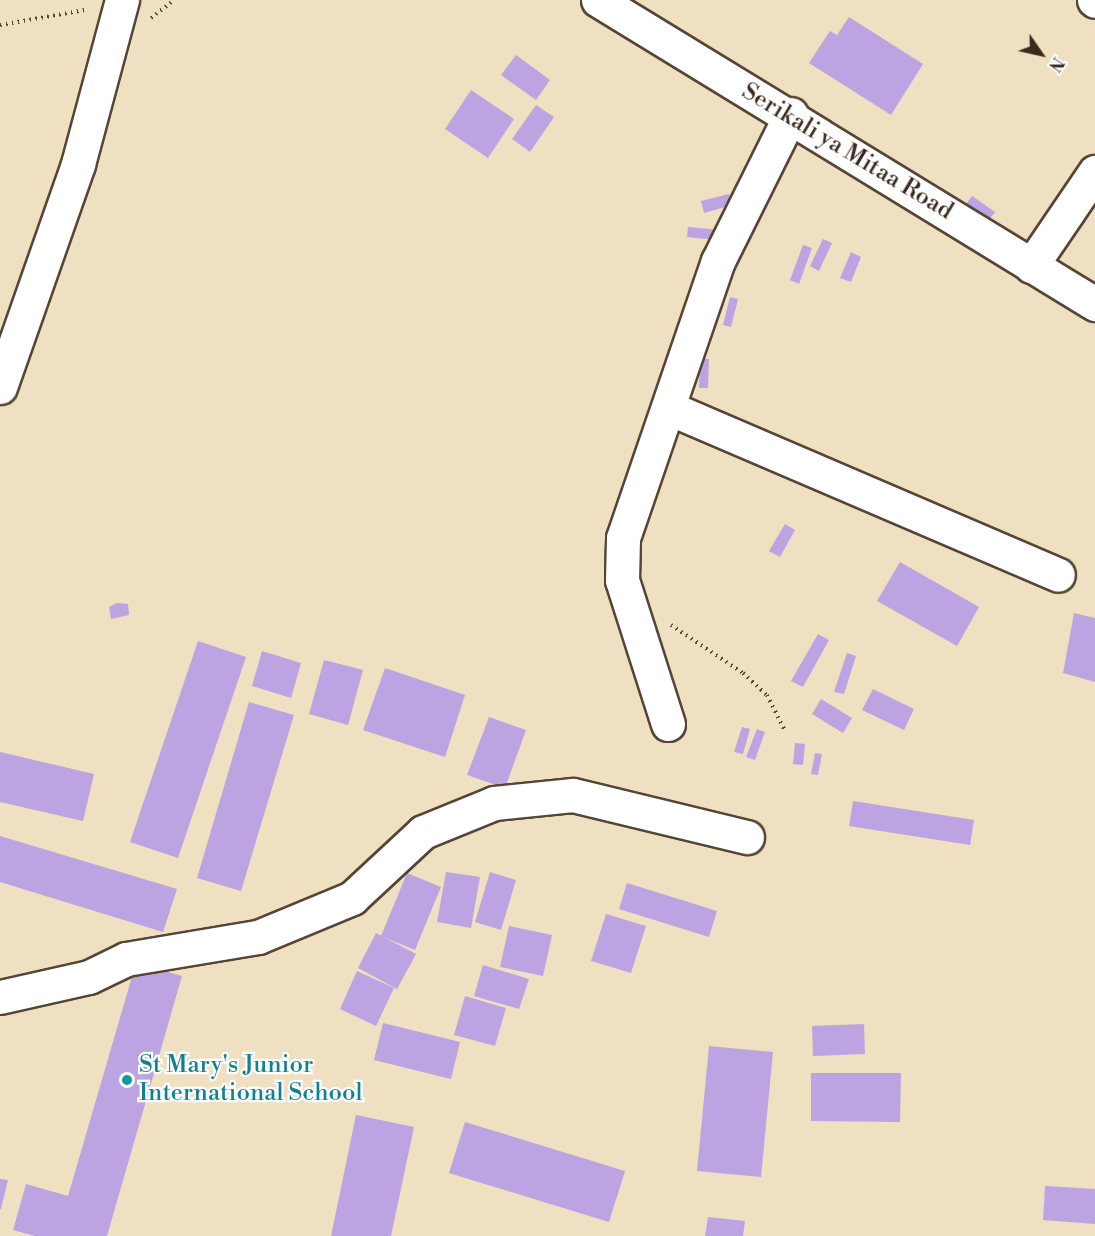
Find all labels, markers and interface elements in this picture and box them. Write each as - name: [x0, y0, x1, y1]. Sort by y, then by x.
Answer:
- north arrow: [1011, 24, 1071, 84]
- text: N: [1044, 53, 1068, 75]
- street label: Serikali ya Mitaa Road: [736, 78, 958, 226]
- place label: St Mary's Junior International School: [139, 1052, 363, 1108]
- marker: St Mary's Junior International School: [120, 1073, 134, 1087]

